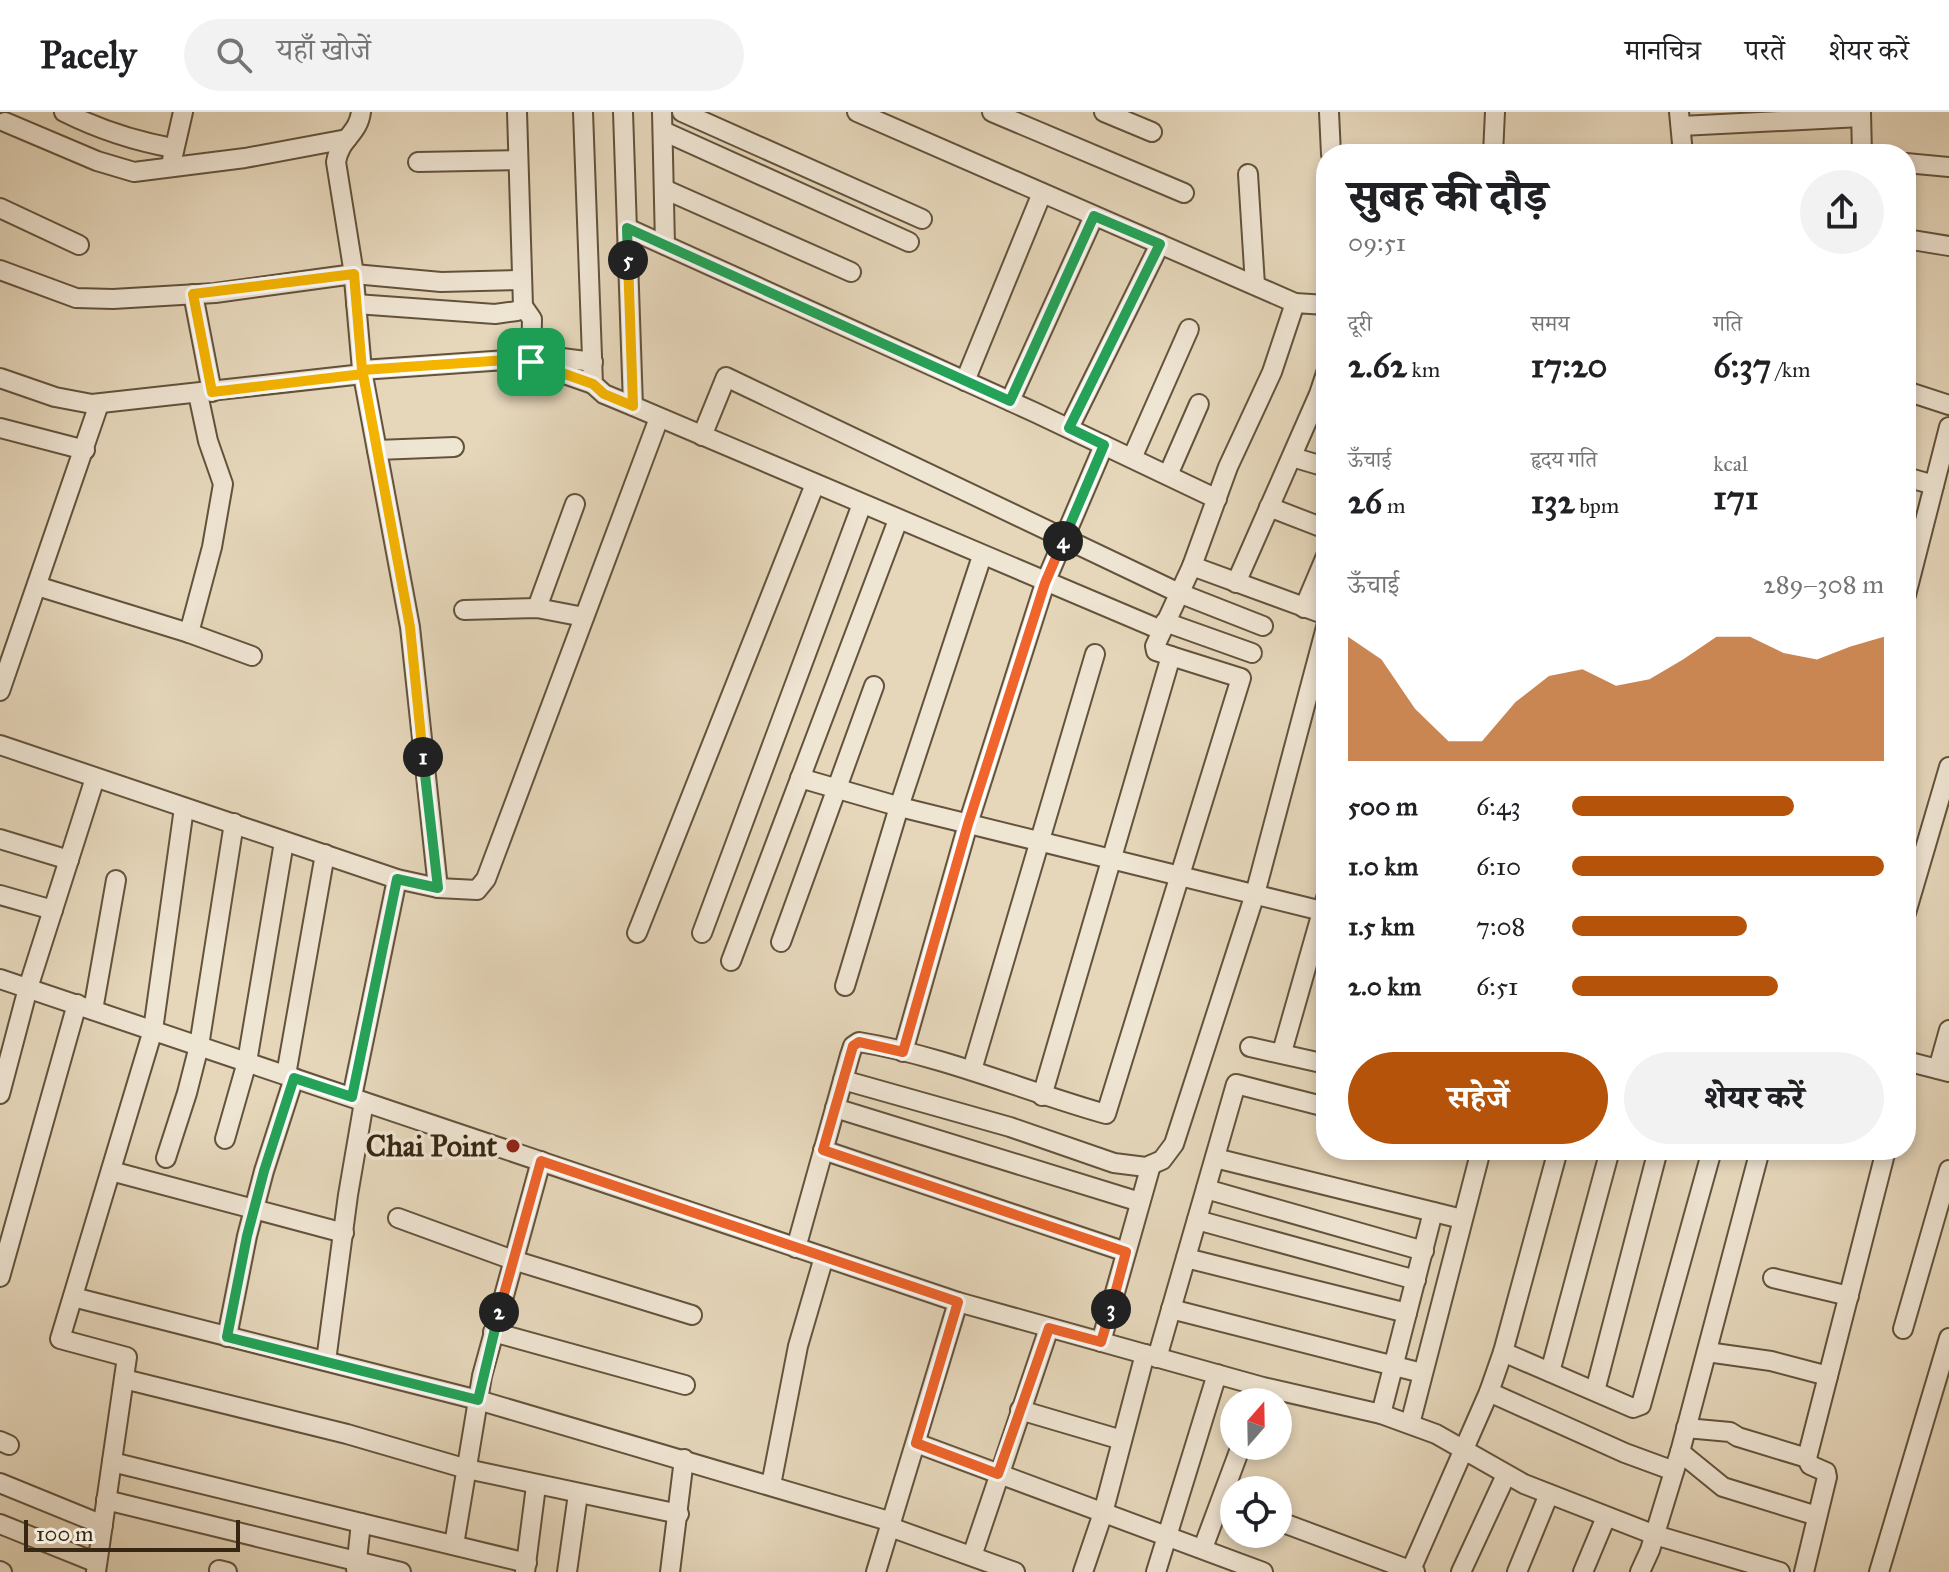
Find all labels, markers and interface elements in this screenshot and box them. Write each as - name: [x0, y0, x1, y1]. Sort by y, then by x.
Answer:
- search box: [184, 19, 744, 91]
- text: Pacely: [40, 32, 136, 78]
- text: यहाँ खोजें: [276, 32, 371, 68]
- icon: search: [212, 33, 256, 77]
- text: मानचित्र: [1625, 33, 1701, 68]
- text: परतें: [1745, 33, 1785, 68]
- text: शेयर करें: [1829, 33, 1909, 68]
- text: सुबह की दौड़: [1348, 169, 1547, 223]
- button: share: [1800, 170, 1884, 254]
- text: 09:51: [1348, 226, 1406, 258]
- pin: 5: [608, 240, 648, 280]
- text: 5: [623, 246, 633, 273]
- text: दूरी: [1348, 310, 1372, 337]
- text: समय: [1531, 310, 1569, 337]
- text: गति: [1713, 310, 1742, 337]
- pin: [497, 328, 565, 396]
- icon: arrive: [509, 340, 553, 384]
- text: 2.62: [1348, 345, 1407, 386]
- text: 17:20: [1531, 345, 1607, 386]
- text: 6:37: [1713, 345, 1771, 386]
- text: km: [1407, 356, 1440, 383]
- text: /km: [1771, 356, 1810, 383]
- text: ऊँचाई: [1348, 446, 1391, 473]
- text: हृदय गति: [1531, 446, 1597, 473]
- text: kcal: [1713, 450, 1748, 477]
- text: 171: [1713, 477, 1758, 518]
- text: 26: [1348, 481, 1382, 522]
- text: 132: [1531, 481, 1574, 522]
- text: m: [1382, 492, 1405, 519]
- text: bpm: [1574, 492, 1619, 519]
- pin: 4: [1043, 521, 1083, 561]
- text: 4: [1057, 527, 1069, 554]
- text: ऊँचाई: [1348, 568, 1399, 600]
- text: 289–308 m: [1763, 568, 1884, 600]
- pin: 1: [403, 737, 443, 777]
- text: 1: [419, 743, 427, 770]
- text: 500 m: [1348, 790, 1418, 822]
- text: 6:43: [1476, 790, 1521, 822]
- text: 1.0 km: [1348, 850, 1418, 882]
- text: 6:10: [1476, 850, 1521, 882]
- text: 1.5 km: [1348, 910, 1415, 942]
- text: 7:08: [1476, 910, 1525, 942]
- text: 2.0 km: [1348, 970, 1421, 1002]
- text: 6:51: [1476, 970, 1518, 1002]
- button: सहेजें: [1348, 1052, 1608, 1144]
- button: शेयर करें: [1624, 1052, 1884, 1144]
- place label: Chai Point: [366, 1128, 497, 1164]
- marker: Chai Point: [504, 1137, 522, 1155]
- pin: 3: [1091, 1289, 1131, 1329]
- pin: 2: [479, 1292, 519, 1332]
- text: 3: [1107, 1295, 1115, 1322]
- text: 2: [494, 1298, 504, 1325]
- north arrow: [1220, 1388, 1292, 1460]
- map controls: [1220, 1388, 1292, 1548]
- button: locate: [1220, 1476, 1292, 1548]
- scale bar: [24, 1516, 240, 1552]
- text: 100 m: [36, 1520, 93, 1547]

